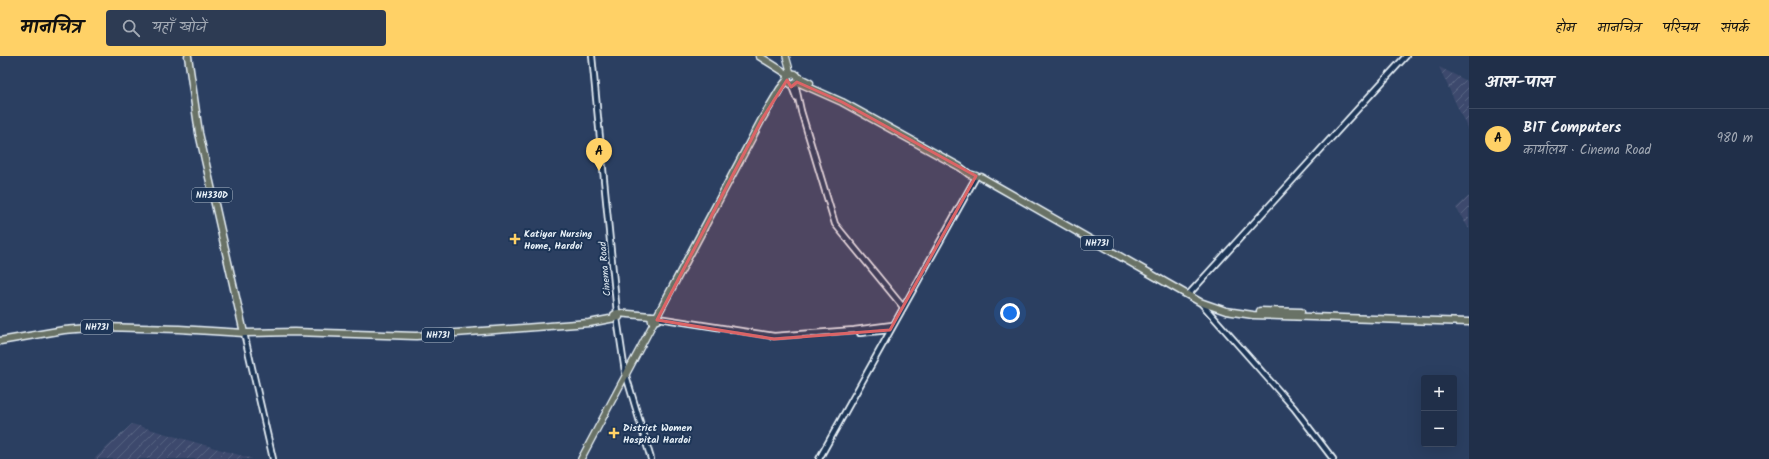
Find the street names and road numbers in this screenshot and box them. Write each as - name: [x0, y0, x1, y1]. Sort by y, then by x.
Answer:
- road number: NH330D: [192, 188, 232, 202]
- road number: NH731: [1081, 236, 1113, 250]
- street label: Cinema Road: [595, 240, 615, 297]
- road number: NH731: [81, 320, 113, 334]
- road number: NH731: [422, 328, 454, 342]

